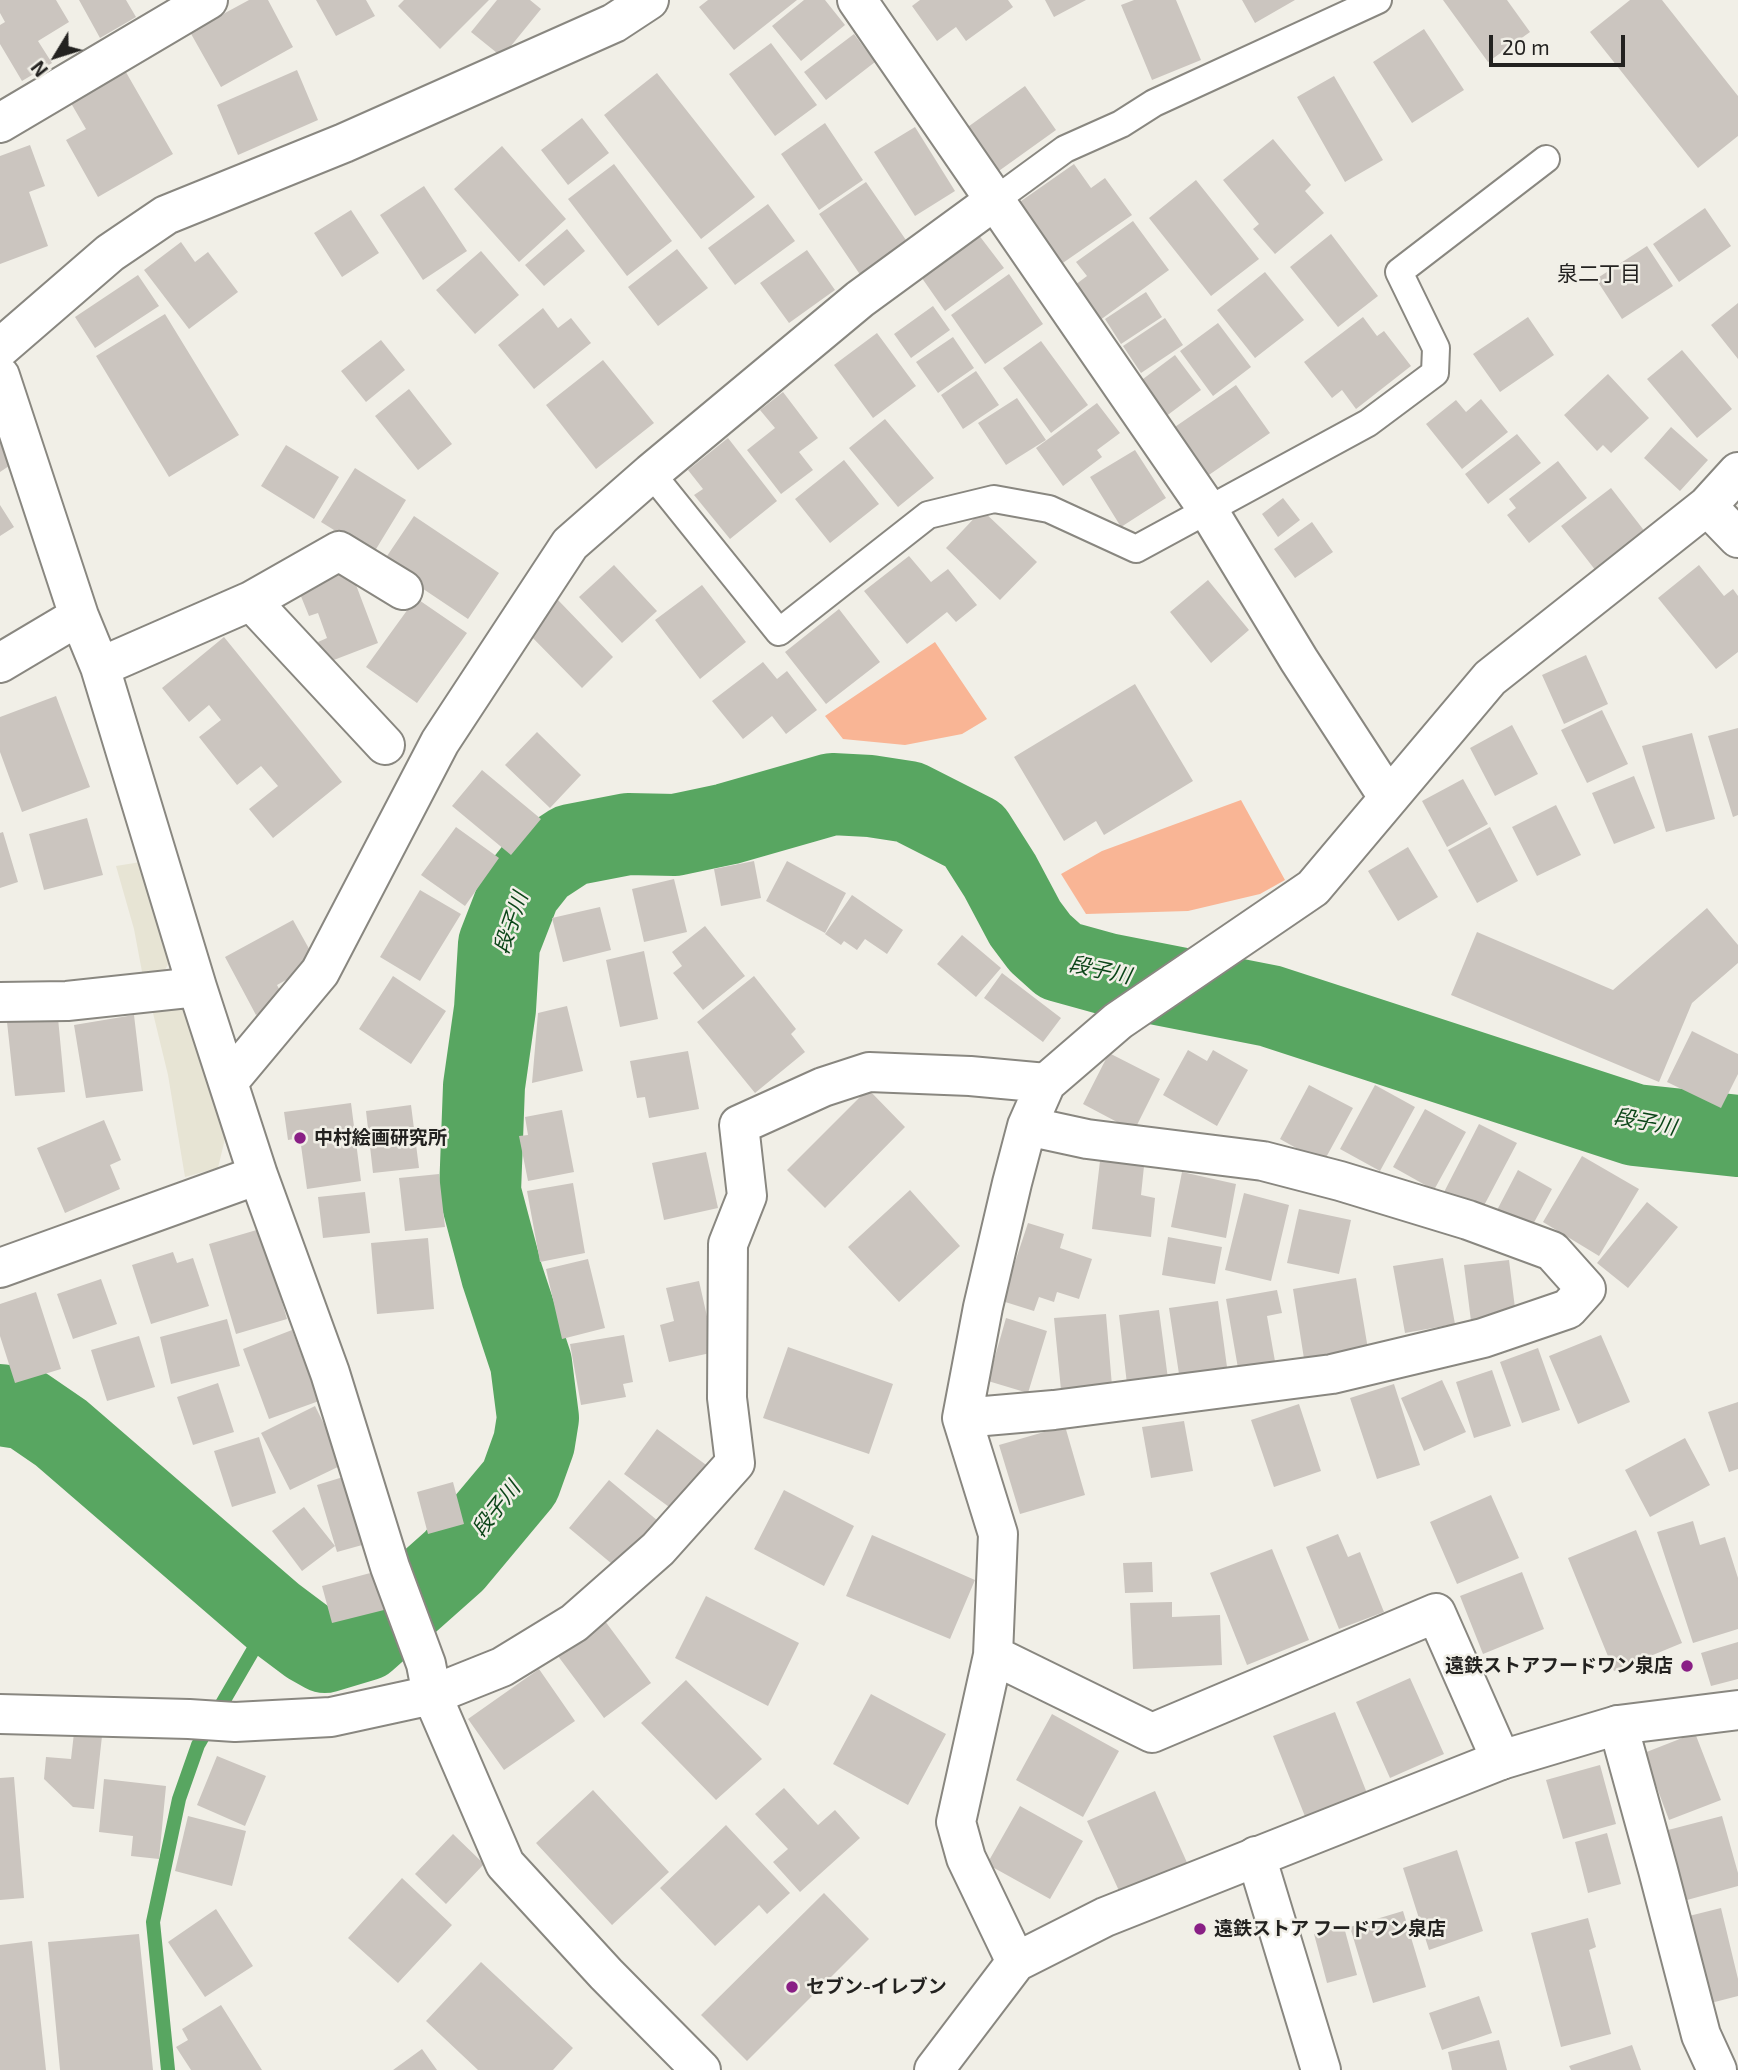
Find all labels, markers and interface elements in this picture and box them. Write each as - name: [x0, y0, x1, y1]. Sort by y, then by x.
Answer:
- north arrow: [21, 21, 91, 91]
- scale bar: [1493, 21, 1630, 65]
- text: 20 m: [1502, 34, 1550, 59]
- text: N: [26, 57, 52, 82]
- district label: 泉二丁目: [1557, 261, 1641, 287]
- water label: 段子川: [489, 889, 533, 957]
- water label: 段子川: [1067, 951, 1133, 989]
- water label: 段子川: [1612, 1104, 1678, 1140]
- place label: 中村絵画研究所: [314, 1127, 447, 1149]
- marker: 中村絵画研究所: [292, 1130, 308, 1146]
- water label: 段子川: [467, 1476, 525, 1542]
- place label: 遠鉄ストアフードワン泉店: [1445, 1655, 1673, 1677]
- marker: 遠鉄ストアフードワン泉店: [1679, 1658, 1695, 1674]
- place label: 遠鉄ストア フードワン泉店: [1214, 1918, 1446, 1940]
- marker: 遠鉄ストア フードワン泉店: [1192, 1921, 1208, 1937]
- place label: セブン-イレブン: [806, 1976, 947, 1998]
- marker: セブン-イレブン: [784, 1979, 800, 1995]

